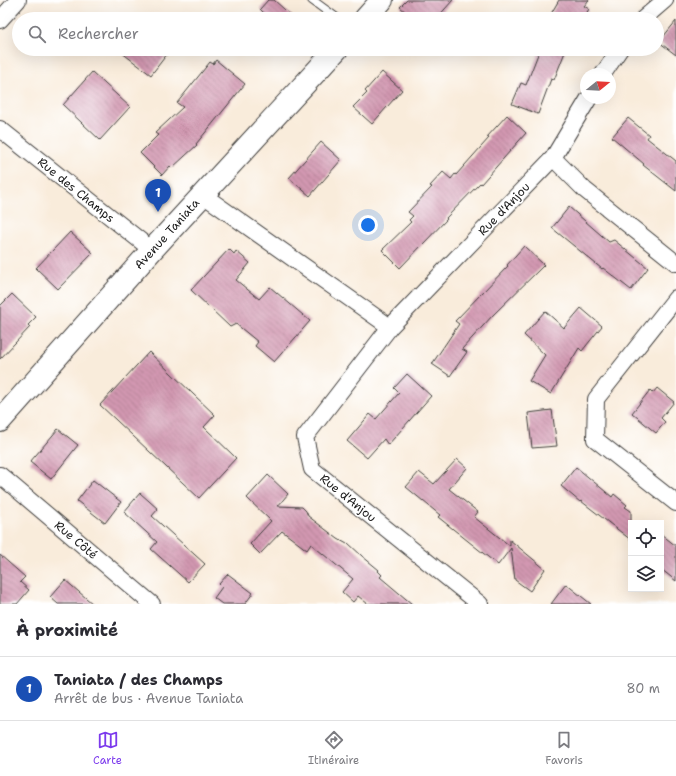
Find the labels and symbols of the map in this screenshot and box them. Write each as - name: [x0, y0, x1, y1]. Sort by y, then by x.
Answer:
- north arrow: [580, 68, 616, 104]
- street label: Rue des Champs: [34, 154, 118, 226]
- pin: 1: [145, 179, 171, 212]
- street label: Rue d'Anjou: [475, 179, 533, 239]
- street label: Avenue Taniata: [131, 195, 203, 273]
- your location: [358, 215, 378, 235]
- street label: Rue d'Anjou: [316, 470, 380, 526]
- street label: Rue Côté: [51, 517, 101, 563]

